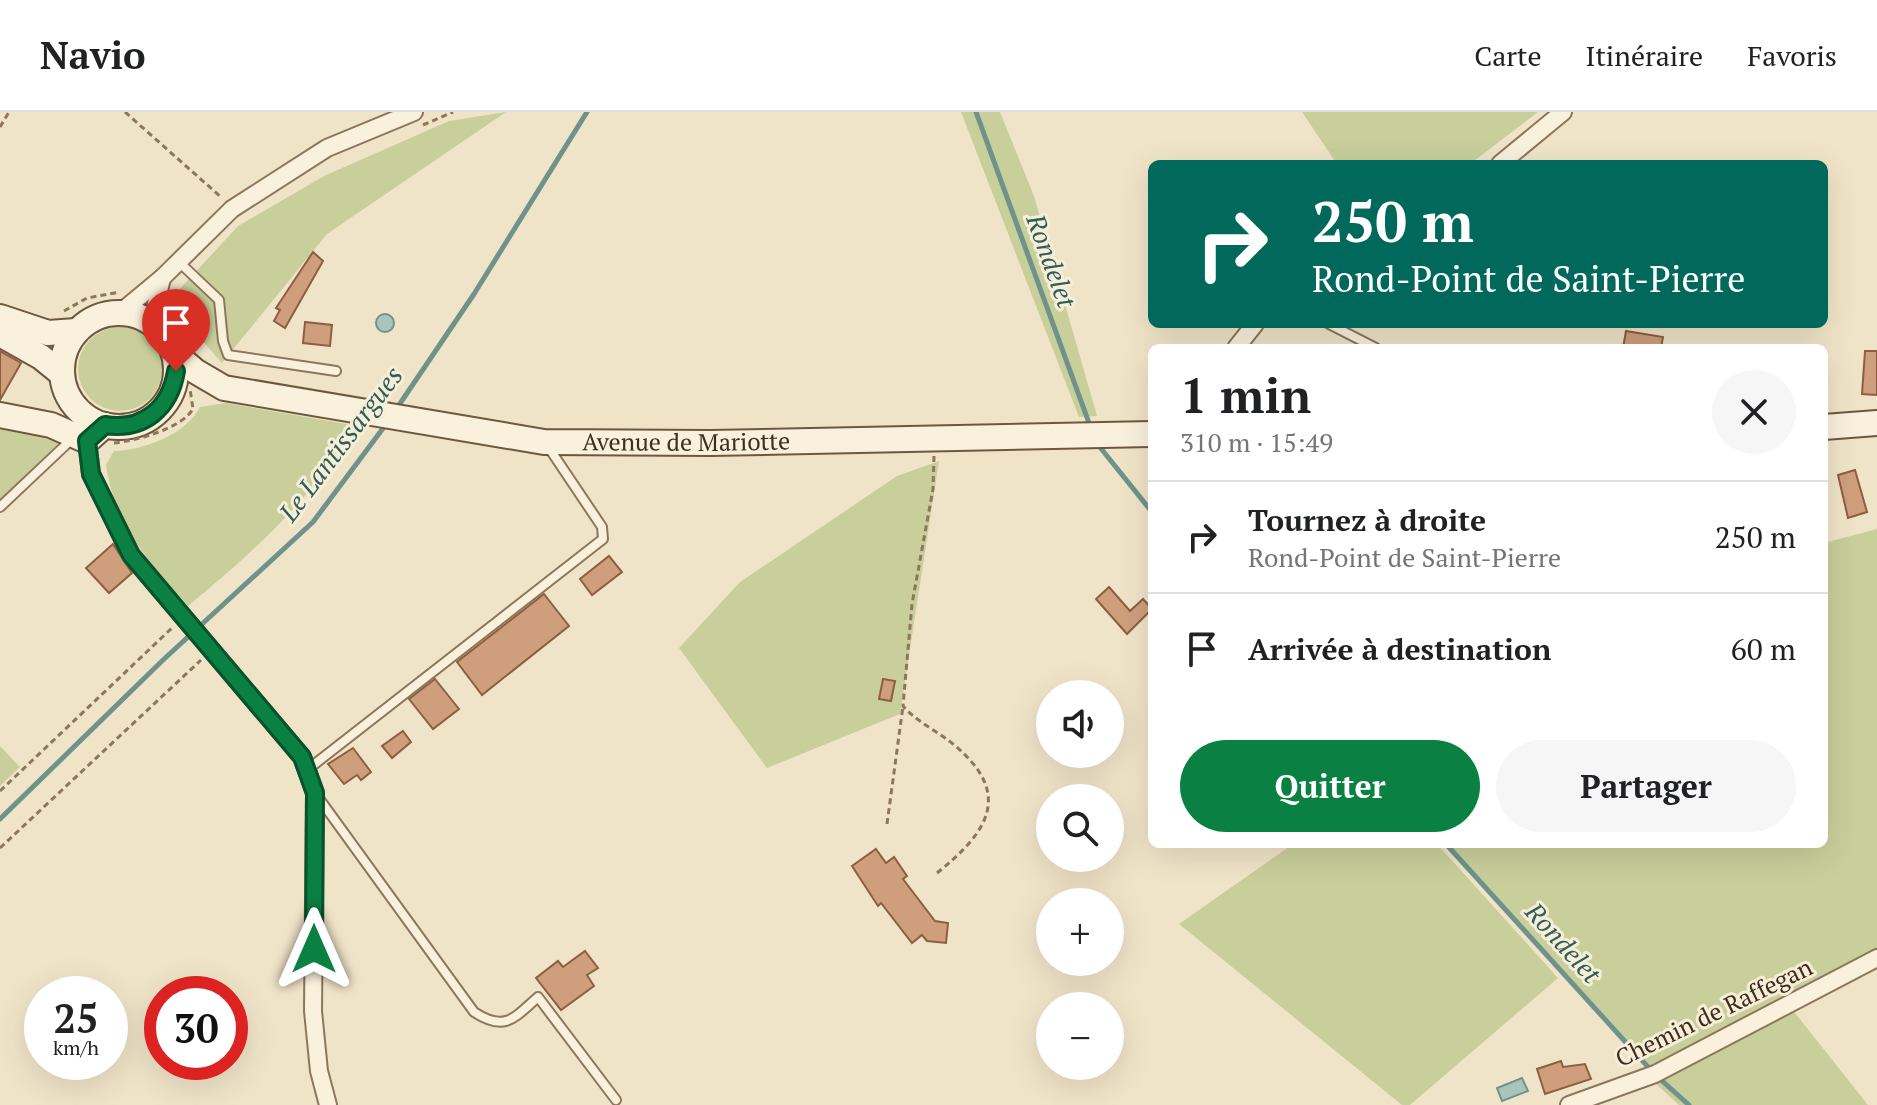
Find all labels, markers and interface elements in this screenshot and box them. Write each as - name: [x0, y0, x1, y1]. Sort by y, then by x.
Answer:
- text: Navio: [40, 30, 146, 80]
- text: Carte: [1474, 37, 1542, 74]
- text: Itinéraire: [1586, 37, 1703, 74]
- text: Favoris: [1747, 37, 1837, 74]
- text: 250 m: [1312, 184, 1474, 258]
- icon: right: [1180, 192, 1284, 296]
- water label: Rondelet: [1019, 208, 1085, 313]
- text: Rond-Point de Saint-Pierre: [1312, 255, 1745, 302]
- pin: [142, 289, 210, 371]
- icon: arrive: [154, 301, 198, 345]
- water label: Le Lantissargues: [270, 359, 410, 528]
- text: 1 min: [1180, 363, 1311, 427]
- button: close: [1712, 370, 1796, 454]
- street label: Avenue de Mariotte: [582, 424, 790, 458]
- text: 310 m · 15:49: [1180, 425, 1333, 459]
- text: Tournez à droite: [1248, 500, 1486, 540]
- icon: right: [1180, 515, 1224, 559]
- text: 250 m: [1715, 517, 1796, 557]
- text: Rond-Point de Saint-Pierre: [1248, 540, 1561, 574]
- icon: arrive: [1180, 627, 1224, 671]
- text: Arrivée à destination: [1248, 629, 1551, 669]
- text: 60 m: [1731, 629, 1796, 669]
- map controls: [1036, 680, 1124, 1080]
- button: sound: [1036, 680, 1124, 768]
- button: Quitter: [1180, 740, 1480, 832]
- button: Partager: [1496, 740, 1796, 832]
- button: search: [1036, 784, 1124, 872]
- button: +: [1036, 888, 1124, 976]
- water label: Rondelet: [1518, 894, 1610, 991]
- position arrow: [272, 907, 356, 991]
- street label: Chemin de Raffegan: [1610, 951, 1817, 1074]
- speed limit sign: 30: [144, 976, 248, 1080]
- text: 25: [53, 991, 99, 1044]
- button: −: [1036, 992, 1124, 1080]
- text: km/h: [53, 1034, 99, 1061]

